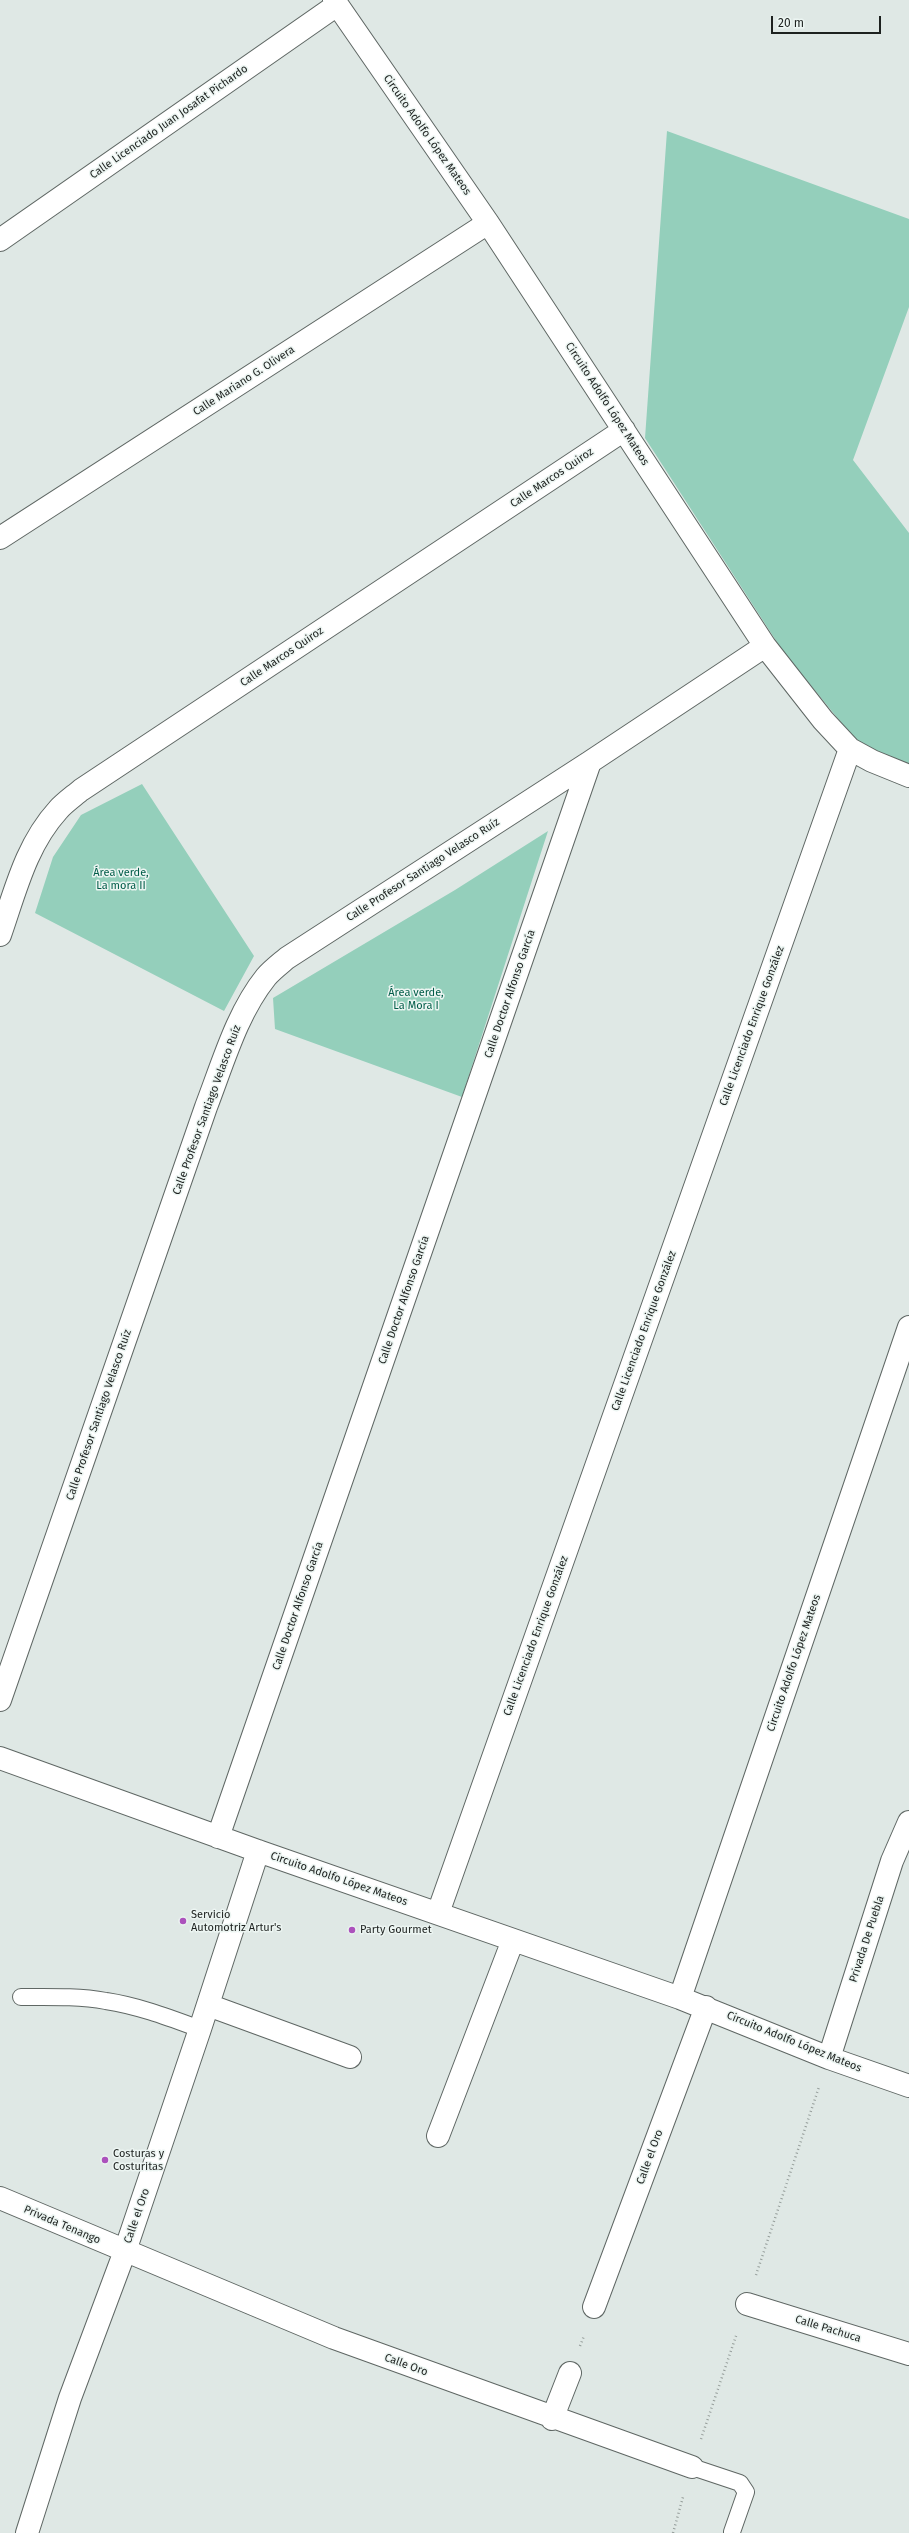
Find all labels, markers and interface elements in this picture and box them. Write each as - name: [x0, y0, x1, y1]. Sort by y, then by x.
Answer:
- scale bar: [773, 8, 883, 34]
- text: 20 m: [778, 16, 804, 30]
- street label: Calle Licenciado Juan Josafat Pichardo: [87, 62, 251, 182]
- street label: Circuito Adolfo López Mateos: [380, 72, 474, 198]
- street label: Circuito Adolfo López Mateos: [562, 340, 652, 468]
- street label: Calle Mariano G. Olivera: [191, 343, 297, 419]
- street label: Calle Marcos Quiroz: [508, 445, 596, 511]
- street label: Calle Marcos Quiroz: [238, 624, 326, 690]
- street label: Calle Profesor Santiago Velasco Ruíz: [344, 816, 502, 924]
- park label: Área verde, La mora II: [93, 866, 149, 892]
- street label: Calle Doctor Alfonso García: [482, 928, 538, 1060]
- street label: Calle Licenciado Enrique González: [717, 944, 787, 1108]
- park label: Área verde, La Mora I: [388, 986, 444, 1012]
- street label: Calle Profesor Santiago Velasco Ruíz: [170, 1023, 244, 1197]
- street label: Calle Doctor Alfonso García: [376, 1234, 432, 1366]
- street label: Calle Licenciado Enrique González: [609, 1249, 679, 1413]
- street label: Calle Profesor Santiago Velasco Ruíz: [64, 1328, 134, 1502]
- street label: Calle Doctor Alfonso García: [270, 1540, 326, 1672]
- street label: Calle Licenciado Enrique González: [501, 1554, 571, 1718]
- street label: Circuito Adolfo López Mateos: [764, 1593, 824, 1733]
- street label: Circuito Adolfo López Mateos: [269, 1849, 409, 1909]
- street label: Privada De Puebla: [847, 1894, 887, 1984]
- place label: Servicio Automotriz Artur's: [191, 1908, 281, 1934]
- marker: Servicio Automotriz Artur's: [178, 1916, 188, 1926]
- place label: Party Gourmet: [360, 1923, 432, 1937]
- marker: Party Gourmet: [347, 1925, 357, 1935]
- street label: Circuito Adolfo López Mateos: [725, 2009, 863, 2075]
- street label: Calle el Oro: [634, 2128, 666, 2186]
- place label: Costuras y Costuritas: [113, 2147, 164, 2173]
- marker: Costuras y Costuritas: [100, 2155, 110, 2165]
- street label: Calle el Oro: [121, 2187, 153, 2245]
- street label: Privada Tenango: [22, 2203, 102, 2247]
- street label: Calle Pachuca: [793, 2313, 863, 2345]
- street label: Calle Oro: [383, 2351, 429, 2379]

